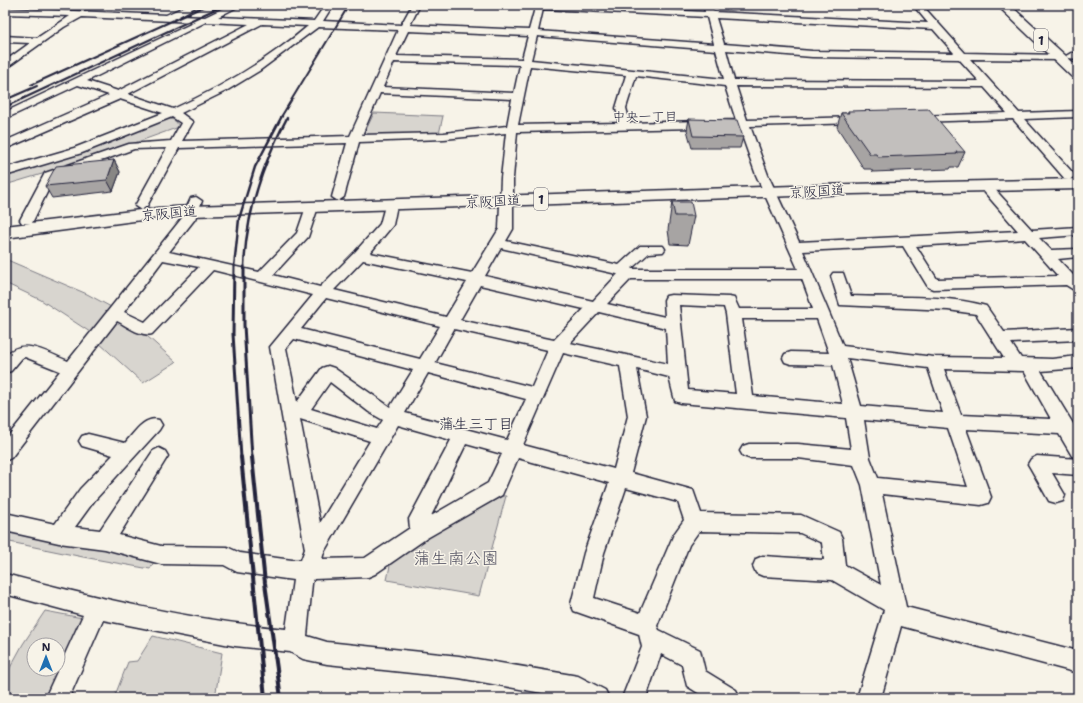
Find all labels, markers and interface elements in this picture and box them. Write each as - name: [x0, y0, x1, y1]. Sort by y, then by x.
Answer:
- road number: 1: [1034, 29, 1048, 51]
- district label: 中央一丁目: [612, 108, 678, 125]
- street label: 京阪国道: [789, 181, 845, 201]
- road number: 1: [534, 188, 548, 210]
- street label: 京阪国道: [465, 191, 521, 211]
- street label: 京阪国道: [140, 202, 198, 224]
- district label: 蒲生三丁目: [438, 414, 514, 434]
- park label: 蒲生南公園: [414, 547, 499, 569]
- north arrow: [26, 637, 66, 677]
- text: N: [42, 640, 51, 655]

